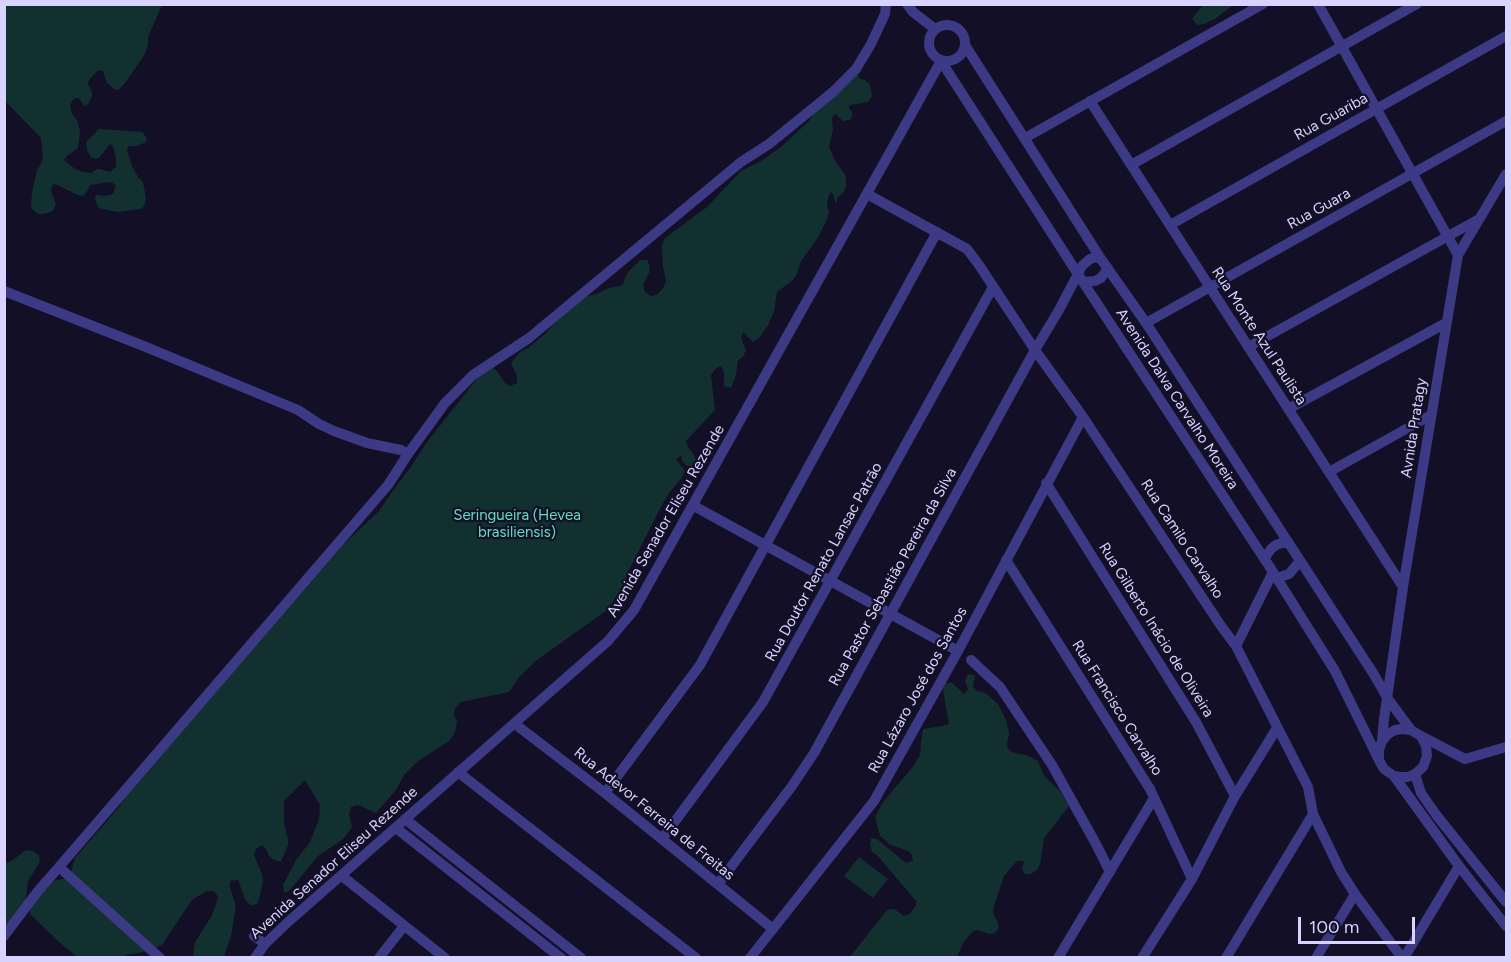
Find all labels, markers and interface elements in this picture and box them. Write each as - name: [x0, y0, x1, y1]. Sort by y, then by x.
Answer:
- street label: Rua Guariba: [1291, 89, 1371, 145]
- street label: Rua Guara: [1284, 184, 1354, 234]
- street label: Rua Monte Azul Paulista: [1208, 264, 1310, 408]
- street label: Avenida Dalva Carvalho Moreira: [1112, 305, 1242, 493]
- street label: Avnida Pratagy: [1397, 377, 1431, 479]
- street label: Avenida Senador Eliseu Rezende: [603, 422, 729, 620]
- street label: Rua Doutor Renato Lansac Patrão: [762, 459, 886, 665]
- street label: Rua Pastor Sebastião Pereira da Silva: [825, 465, 961, 689]
- street label: Rua Camilo Carvalho: [1137, 476, 1227, 602]
- park label: Seringueira (Hevea brasiliensis): [453, 507, 581, 542]
- street label: Rua Gilberto Inácio de Oliveira: [1095, 539, 1217, 721]
- street label: Rua Lázaro José dos Santos: [865, 604, 971, 776]
- street label: Rua Francisco Carvalho: [1068, 637, 1166, 779]
- street label: Rua Adevor Ferreira de Freitas: [570, 744, 738, 884]
- street label: Avenida Senador Eliseu Rezende: [247, 783, 421, 943]
- scale bar: [1301, 905, 1418, 943]
- text: 100 m: [1309, 916, 1359, 938]

